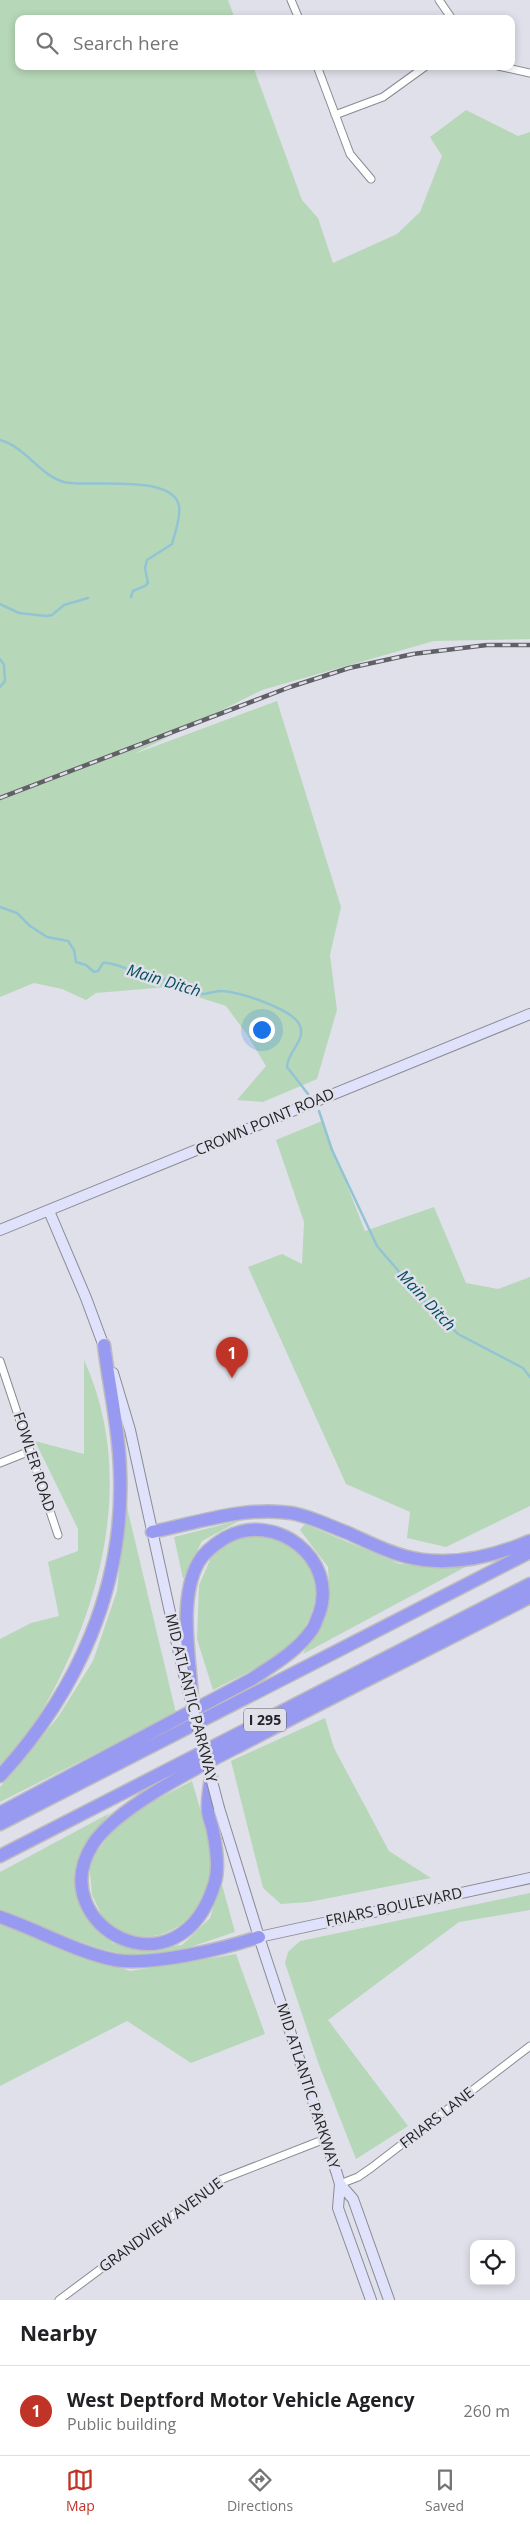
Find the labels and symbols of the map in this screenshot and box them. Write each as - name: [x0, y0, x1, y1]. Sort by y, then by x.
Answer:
- water label: Main Ditch: [124, 958, 204, 1002]
- your location: [249, 1017, 275, 1043]
- street label: CROWN POINT ROAD: [192, 1083, 337, 1159]
- water label: Main Ditch: [393, 1265, 461, 1335]
- pin: 1: [216, 1337, 248, 1378]
- street label: FOWLER ROAD: [9, 1409, 61, 1514]
- street label: MID ATLANTIC PARKWAY: [161, 1611, 223, 1785]
- road number: I 295: [244, 1708, 286, 1732]
- street label: FRIARS BOULEVARD: [324, 1882, 464, 1930]
- street label: MID ATLANTIC PARKWAY: [273, 2000, 345, 2172]
- street label: FRIARS LANE: [395, 2082, 478, 2152]
- street label: GRANDVIEW AVENUE: [95, 2172, 226, 2276]

